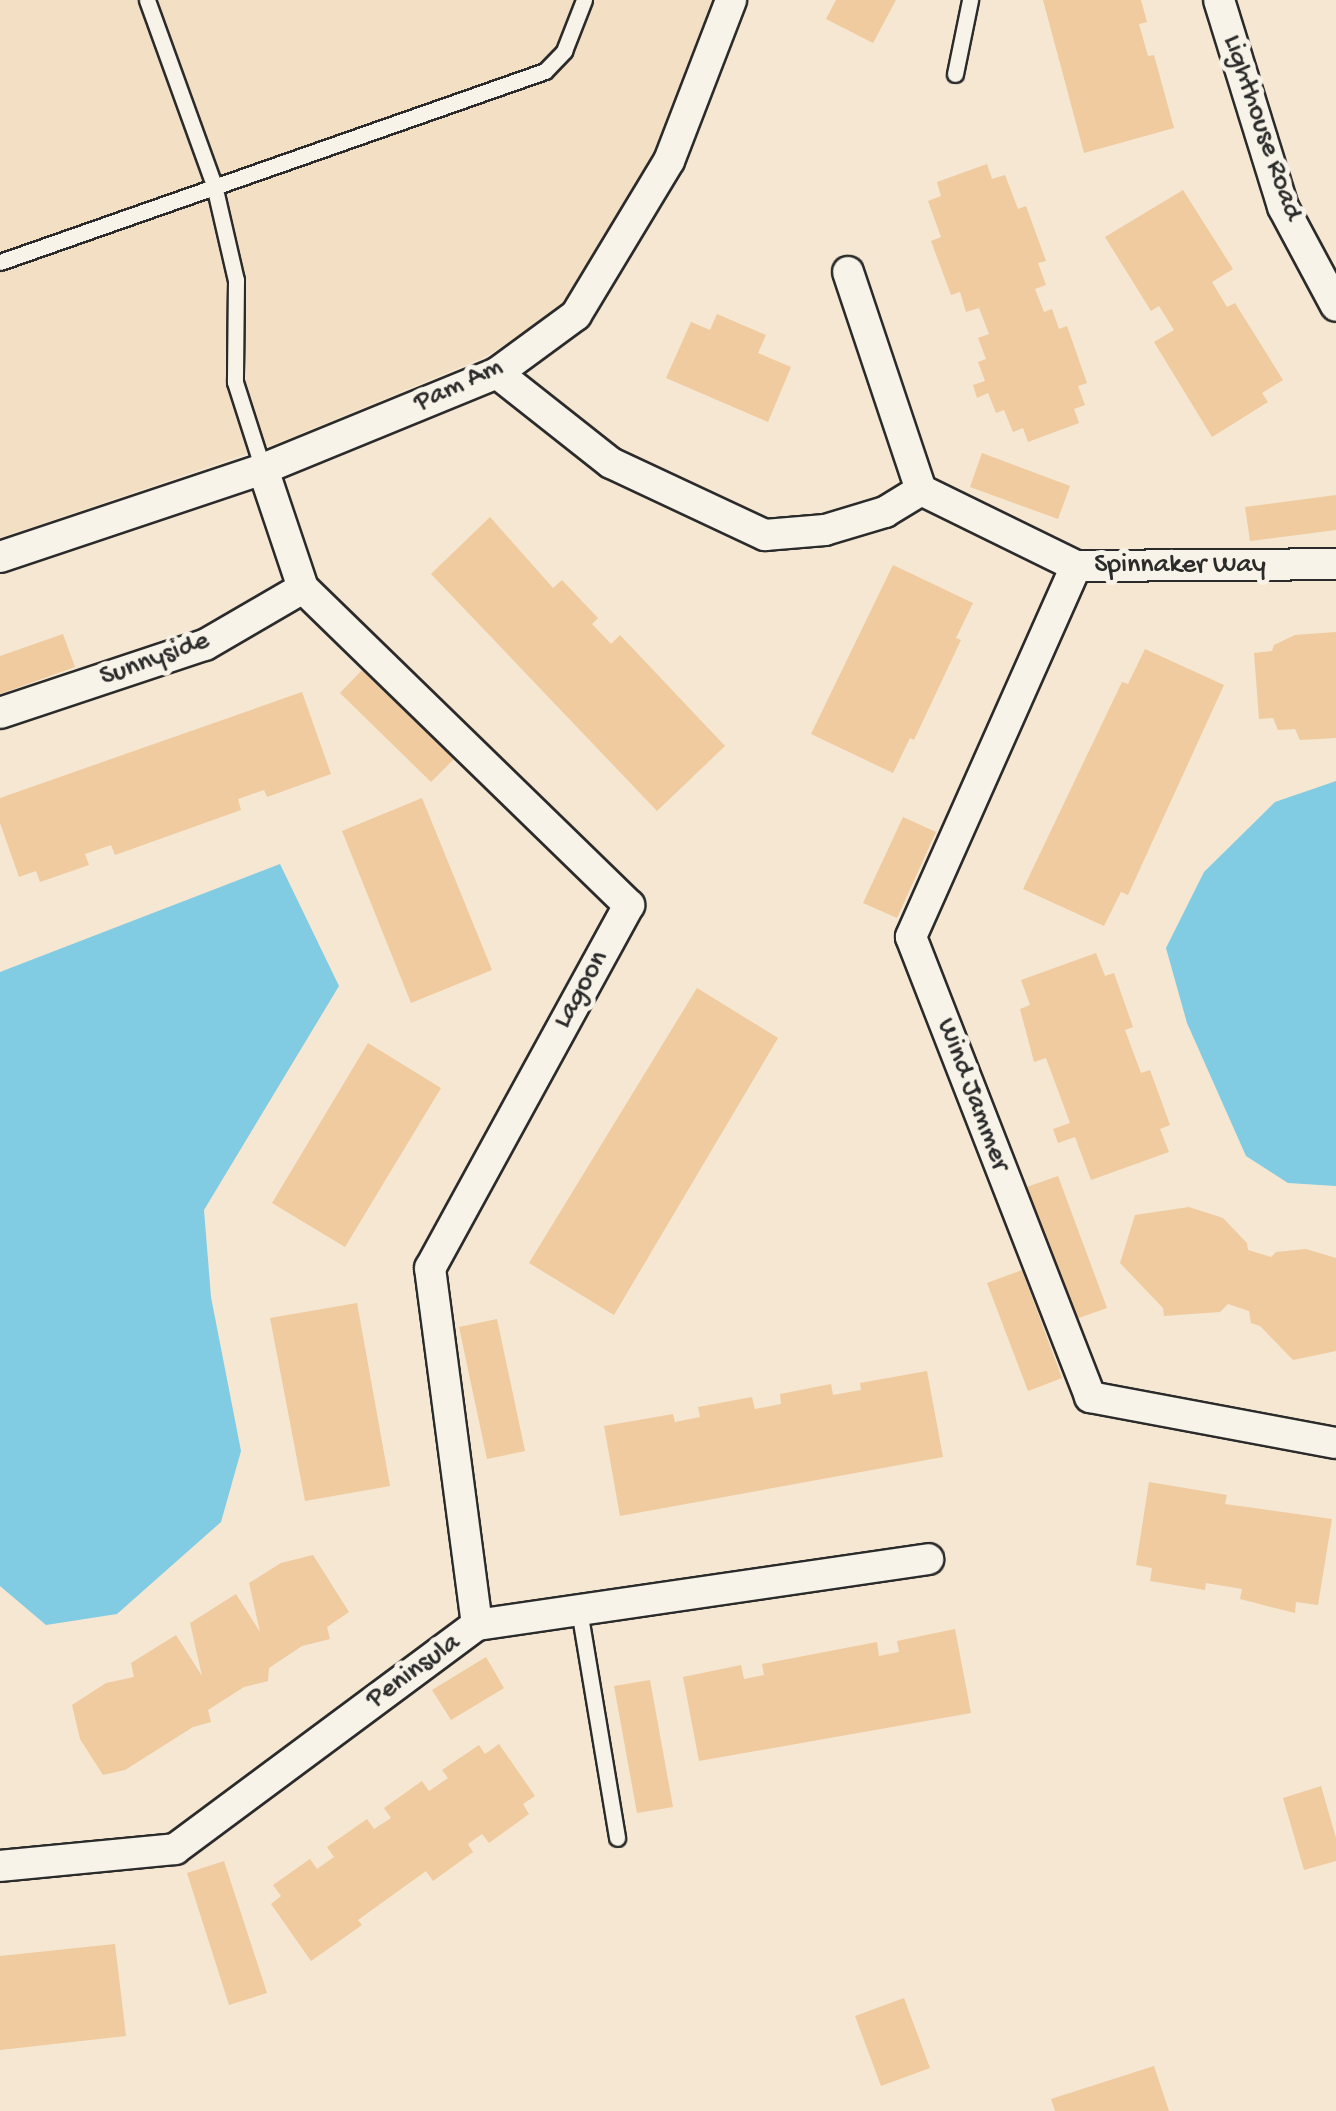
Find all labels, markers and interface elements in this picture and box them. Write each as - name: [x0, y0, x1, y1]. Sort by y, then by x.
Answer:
- street label: Lighthouse Road: [1214, 31, 1308, 225]
- street label: Pam Am: [409, 351, 509, 421]
- street label: Spinnaker Way: [1094, 549, 1266, 583]
- street label: Sunnyside: [96, 625, 214, 695]
- street label: Lagoon: [547, 945, 617, 1035]
- street label: Wind Jammer: [928, 1014, 1016, 1176]
- street label: Peninsula: [361, 1627, 467, 1717]

